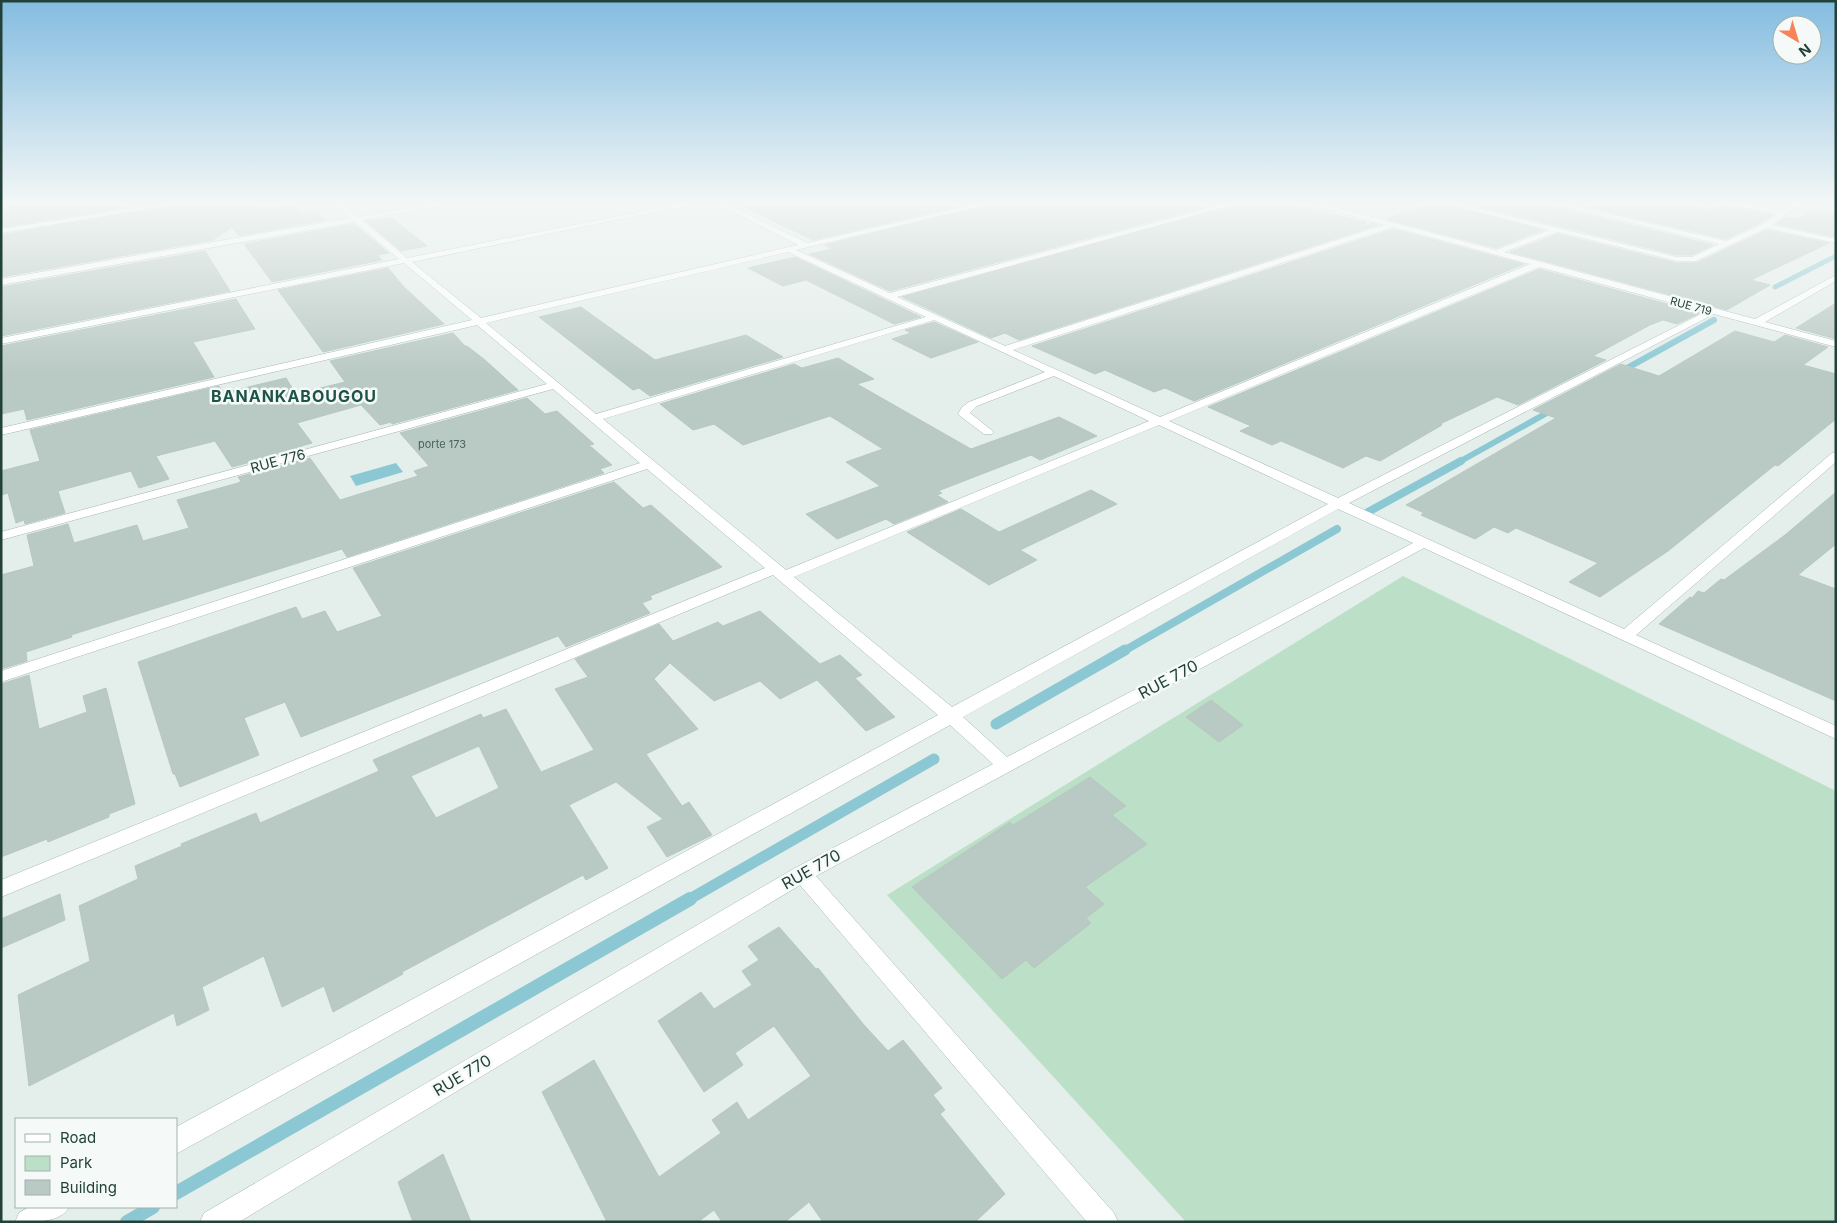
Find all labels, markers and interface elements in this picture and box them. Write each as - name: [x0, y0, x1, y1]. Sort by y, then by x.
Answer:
- north arrow: [1772, 15, 1822, 65]
- text: N: [1796, 41, 1815, 61]
- street label: RUE 719: [1669, 294, 1714, 318]
- district label: BANANKABOUGOU: [211, 386, 377, 406]
- house number: porte 173: [418, 437, 466, 451]
- street label: RUE 776: [248, 445, 307, 476]
- street label: RUE 770: [1135, 655, 1201, 703]
- street label: RUE 770: [778, 845, 844, 893]
- street label: RUE 770: [429, 1050, 495, 1100]
- legend: [15, 1118, 178, 1208]
- text: Road: [60, 1128, 96, 1147]
- text: Park: [60, 1153, 93, 1172]
- text: Building: [60, 1178, 117, 1197]

